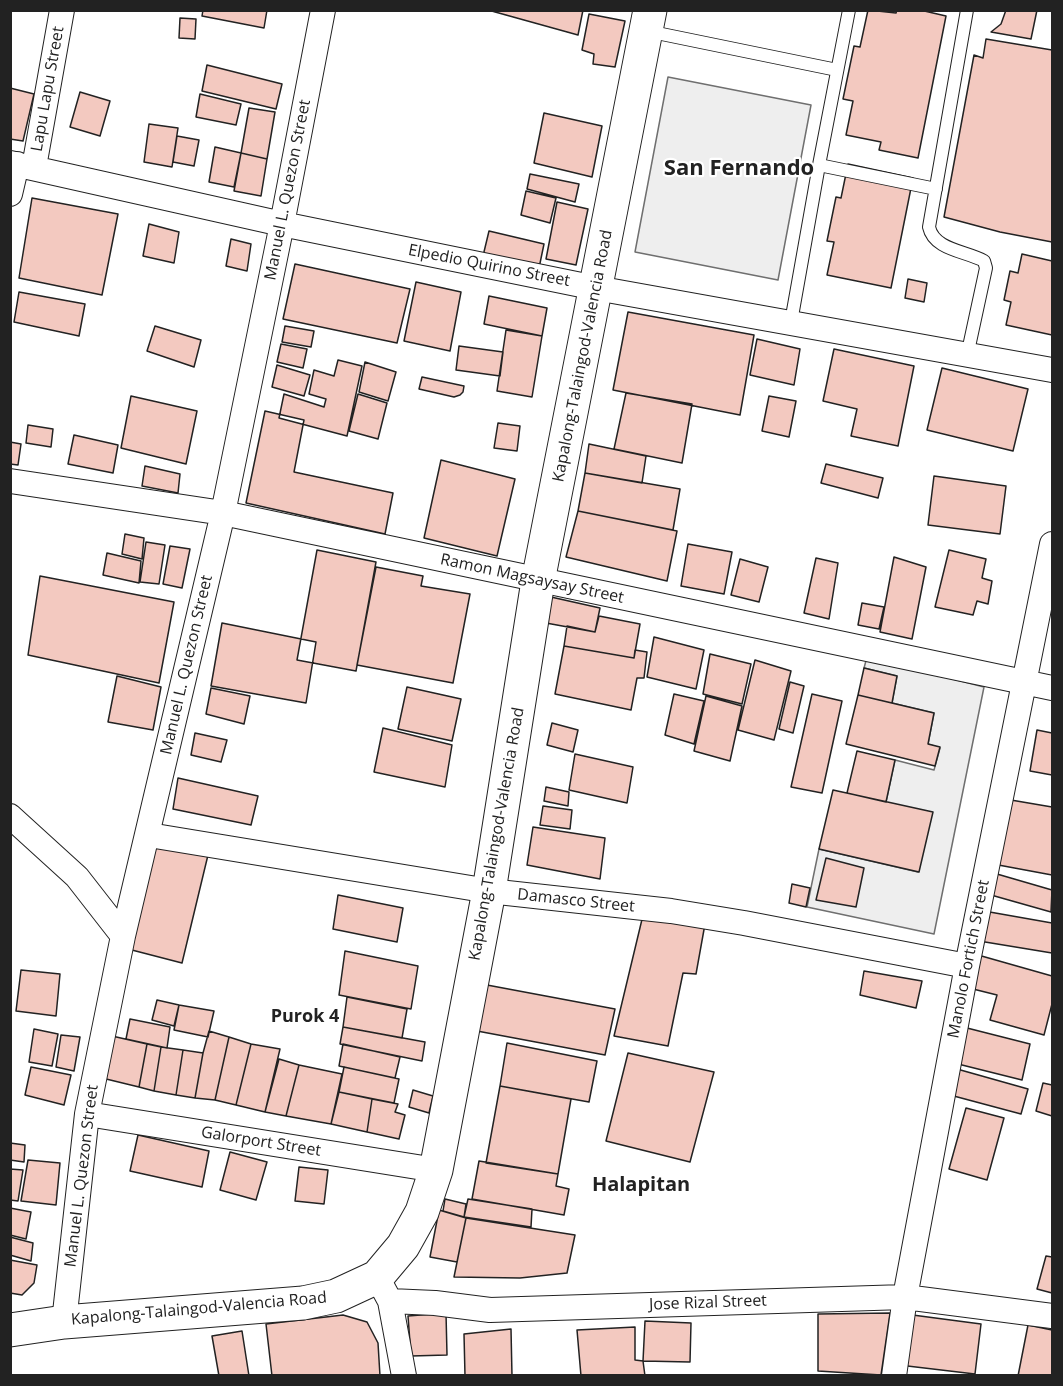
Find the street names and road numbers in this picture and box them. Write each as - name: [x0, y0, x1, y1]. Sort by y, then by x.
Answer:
- street label: Lapu Lapu Street: [28, 25, 68, 153]
- street label: Manuel L. Quezon Street: [261, 98, 315, 282]
- street label: Kapalong-Talaingod-Valencia Road: [549, 228, 617, 484]
- street label: Elpedio Quirino Street: [406, 241, 572, 291]
- street label: Ramon Magsaysay Street: [439, 550, 625, 608]
- street label: Manuel L. Quezon Street: [157, 573, 217, 757]
- street label: Kapalong-Talaingod-Valencia Road: [465, 706, 529, 962]
- street label: Manolo Fortich Street: [944, 878, 994, 1040]
- street label: Damasco Street: [516, 885, 636, 917]
- street label: Manuel L. Quezon Street: [61, 1084, 103, 1268]
- street label: Galorport Street: [200, 1123, 322, 1161]
- street label: Kapalong-Talaingod-Valencia Road: [70, 1288, 328, 1330]
- street label: Jose Rizal Street: [649, 1291, 767, 1315]

